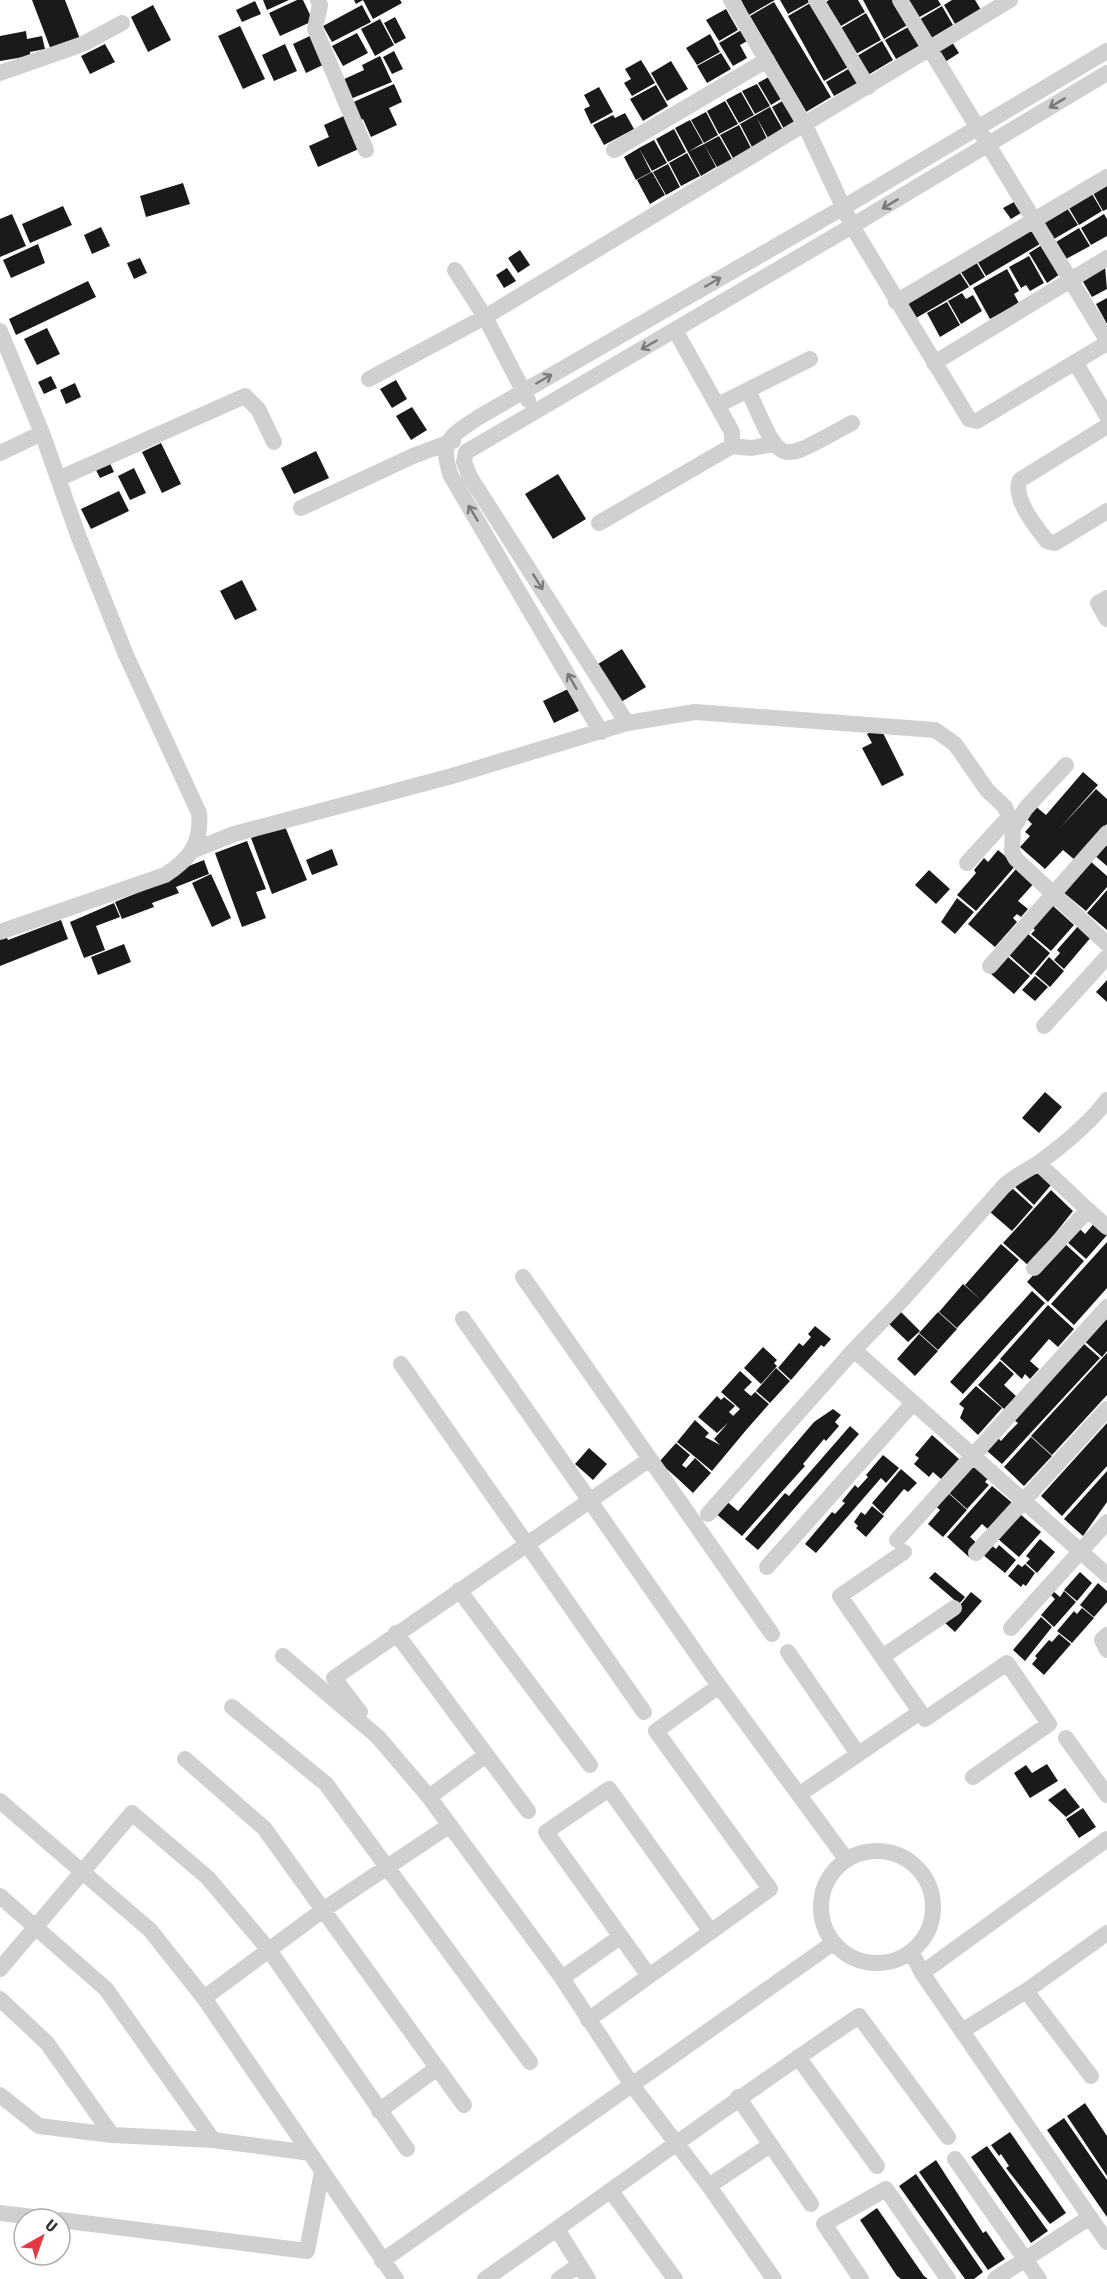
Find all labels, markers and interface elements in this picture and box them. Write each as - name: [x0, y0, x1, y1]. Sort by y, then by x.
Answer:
- one-way arrow: [1049, 98, 1066, 110]
- one-way arrow: [882, 198, 899, 210]
- one-way arrow: [704, 276, 721, 288]
- one-way arrow: [641, 340, 658, 352]
- one-way arrow: [535, 373, 552, 385]
- one-way arrow: [467, 505, 479, 522]
- one-way arrow: [532, 573, 544, 590]
- one-way arrow: [566, 673, 577, 691]
- north arrow: [12, 2207, 72, 2267]
- text: U: [42, 2216, 61, 2236]

